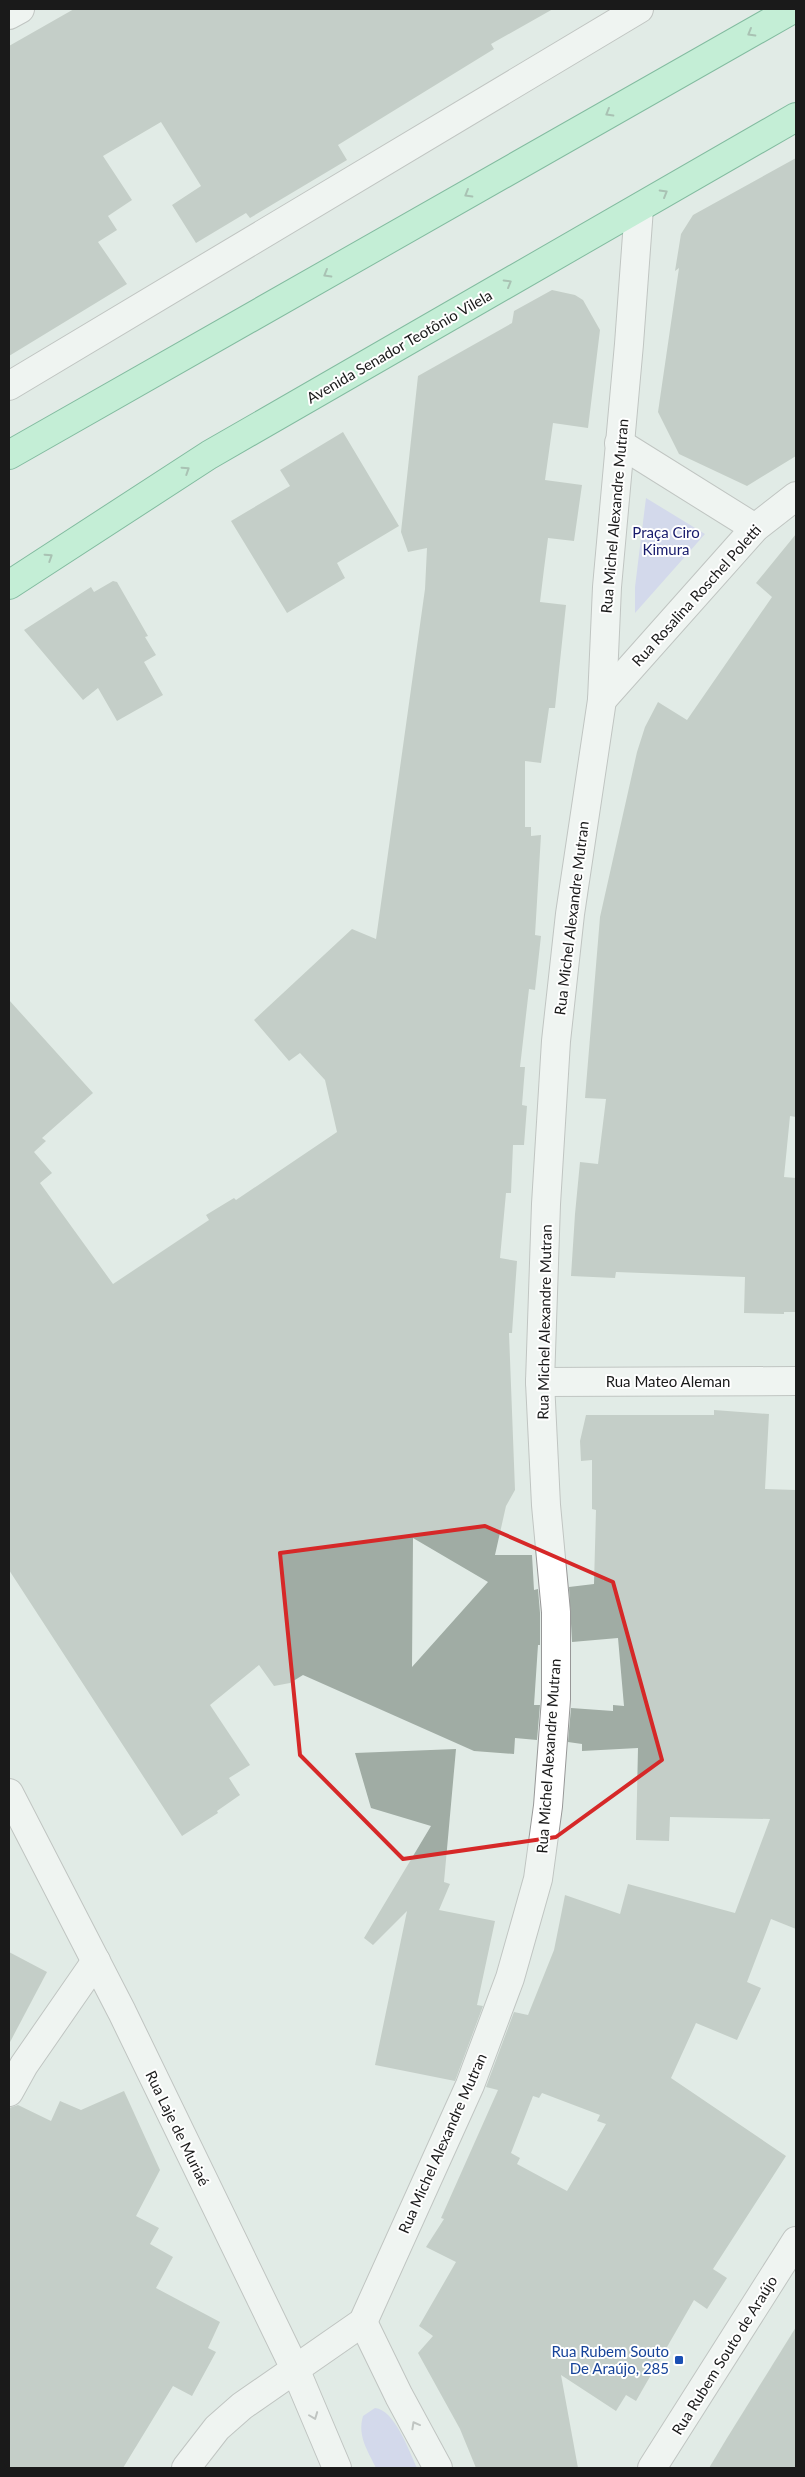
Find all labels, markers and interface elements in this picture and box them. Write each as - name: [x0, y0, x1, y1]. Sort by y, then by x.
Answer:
- one-way arrow: [747, 27, 756, 37]
- one-way arrow: [606, 107, 615, 117]
- one-way arrow: [465, 187, 474, 197]
- one-way arrow: [659, 190, 668, 200]
- one-way arrow: [323, 268, 332, 278]
- one-way arrow: [503, 280, 512, 290]
- street label: Avenida Senador Teotônio Vilela: [303, 285, 495, 407]
- street label: Rua Michel Alexandre Mutran: [597, 418, 631, 614]
- one-way arrow: [180, 467, 189, 476]
- street label: Rua Rosalina Roschel Poletti: [628, 521, 764, 669]
- park label: Praça Ciro Kimura: [632, 523, 700, 558]
- one-way arrow: [43, 554, 52, 564]
- street label: Rua Michel Alexandre Mutran: [550, 820, 592, 1016]
- street label: Rua Michel Alexandre Mutran: [533, 1224, 555, 1420]
- street label: Rua Mateo Aleman: [606, 1372, 730, 1390]
- street label: Rua Michel Alexandre Mutran: [532, 1658, 564, 1854]
- street label: Rua Michel Alexandre Mutran: [394, 2050, 490, 2236]
- street label: Rua Laje de Muriaé: [142, 2067, 214, 2189]
- street label: Rua Rubem Souto de Araújo: [668, 2272, 780, 2438]
- place label: Rua Rubem Souto De Araújo, 285: [551, 2342, 669, 2377]
- marker: Rua Rubem Souto De Araújo, 285: [673, 2354, 685, 2366]
- one-way arrow: [307, 2411, 318, 2420]
- one-way arrow: [411, 2422, 421, 2431]

